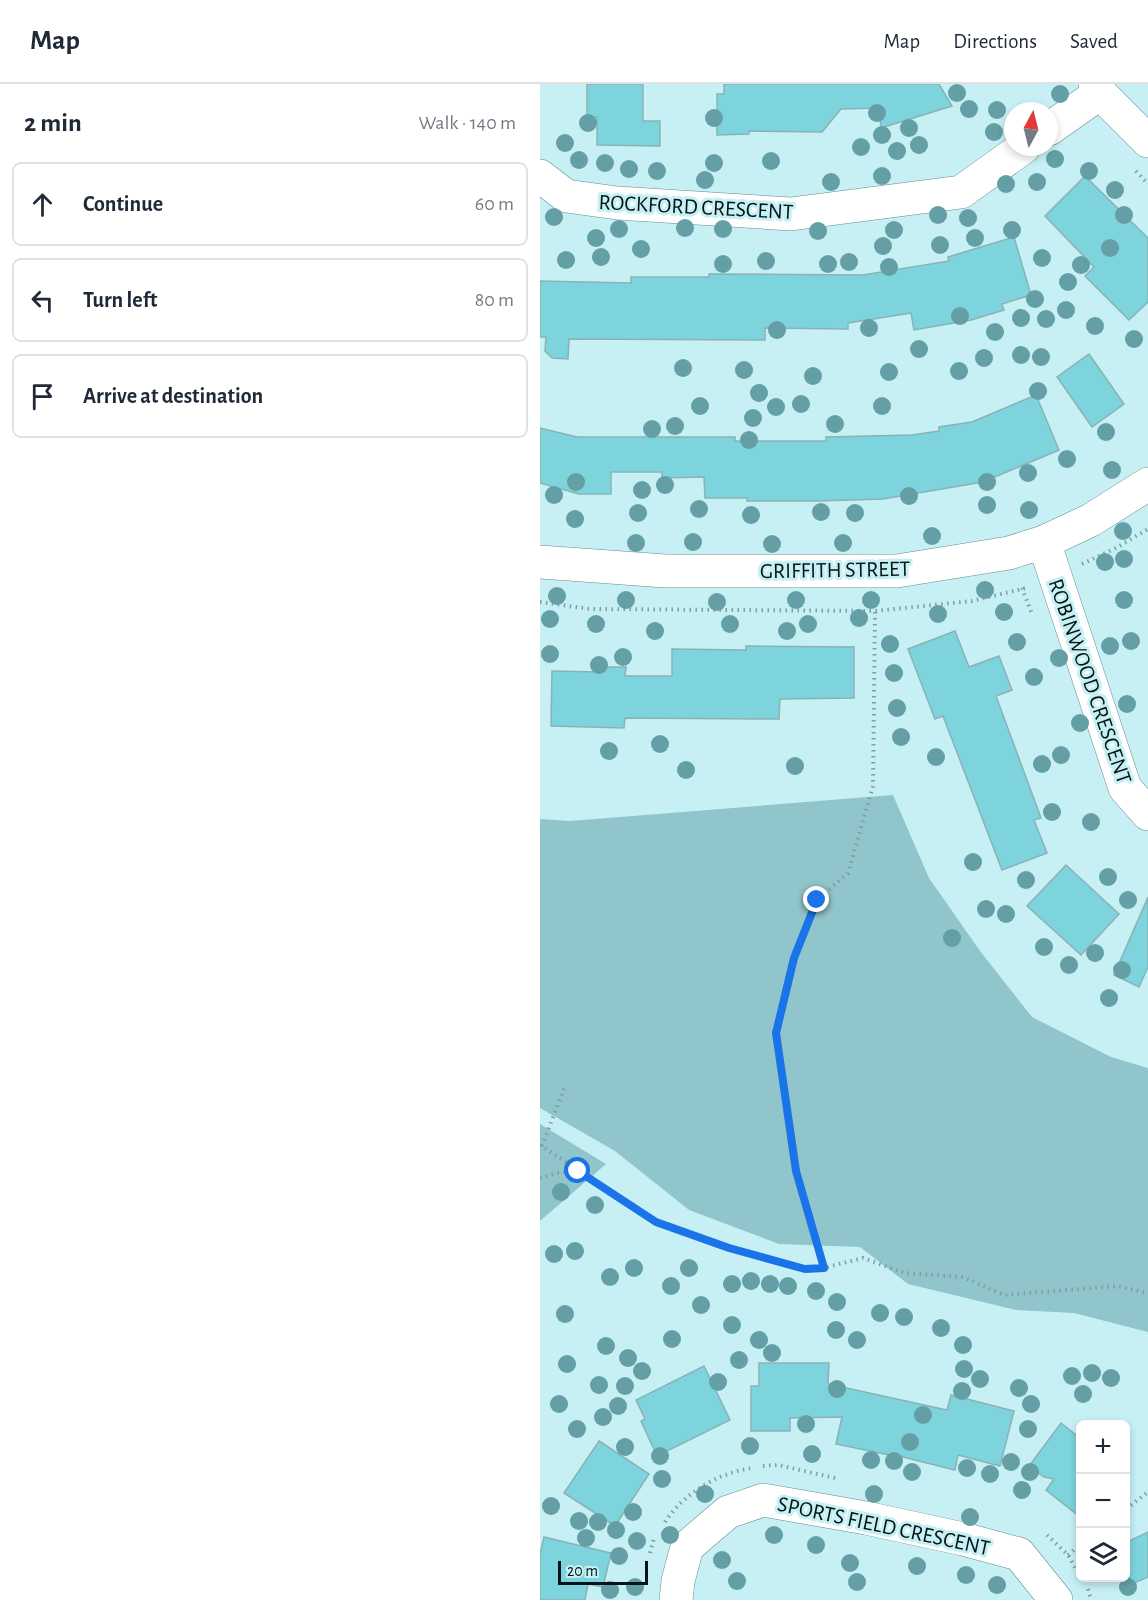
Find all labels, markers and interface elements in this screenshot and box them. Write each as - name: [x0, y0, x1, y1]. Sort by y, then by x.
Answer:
- text: Map: [30, 27, 80, 55]
- text: Map: [884, 31, 920, 52]
- text: Directions: [953, 31, 1037, 52]
- text: Saved: [1070, 31, 1118, 52]
- north arrow: [1004, 102, 1058, 156]
- text: 2 min: [24, 110, 82, 136]
- text: Walk · 140 m: [418, 113, 516, 133]
- icon: ahead: [26, 188, 59, 221]
- street label: ROCKFORD CRESCENT: [598, 191, 794, 223]
- text: Continue: [83, 193, 163, 215]
- text: 60 m: [475, 194, 514, 214]
- icon: left: [26, 284, 59, 317]
- text: Turn left: [83, 289, 157, 311]
- text: 80 m: [475, 290, 514, 310]
- icon: arrive: [26, 380, 59, 413]
- text: Arrive at destination: [83, 385, 263, 407]
- street label: GRIFFITH STREET: [760, 558, 911, 582]
- street label: ROBINWOOD CRESCENT: [1045, 576, 1136, 787]
- route end: [803, 886, 829, 912]
- route start: [564, 1157, 590, 1183]
- map controls: [1076, 1420, 1130, 1582]
- button: +: [1076, 1420, 1130, 1474]
- button: −: [1076, 1474, 1130, 1528]
- street label: SPORTS FIELD CRESCENT: [775, 1493, 992, 1559]
- button: layers: [1076, 1528, 1130, 1582]
- scale bar: [558, 1558, 648, 1586]
- text: 20 m: [567, 1563, 598, 1579]

